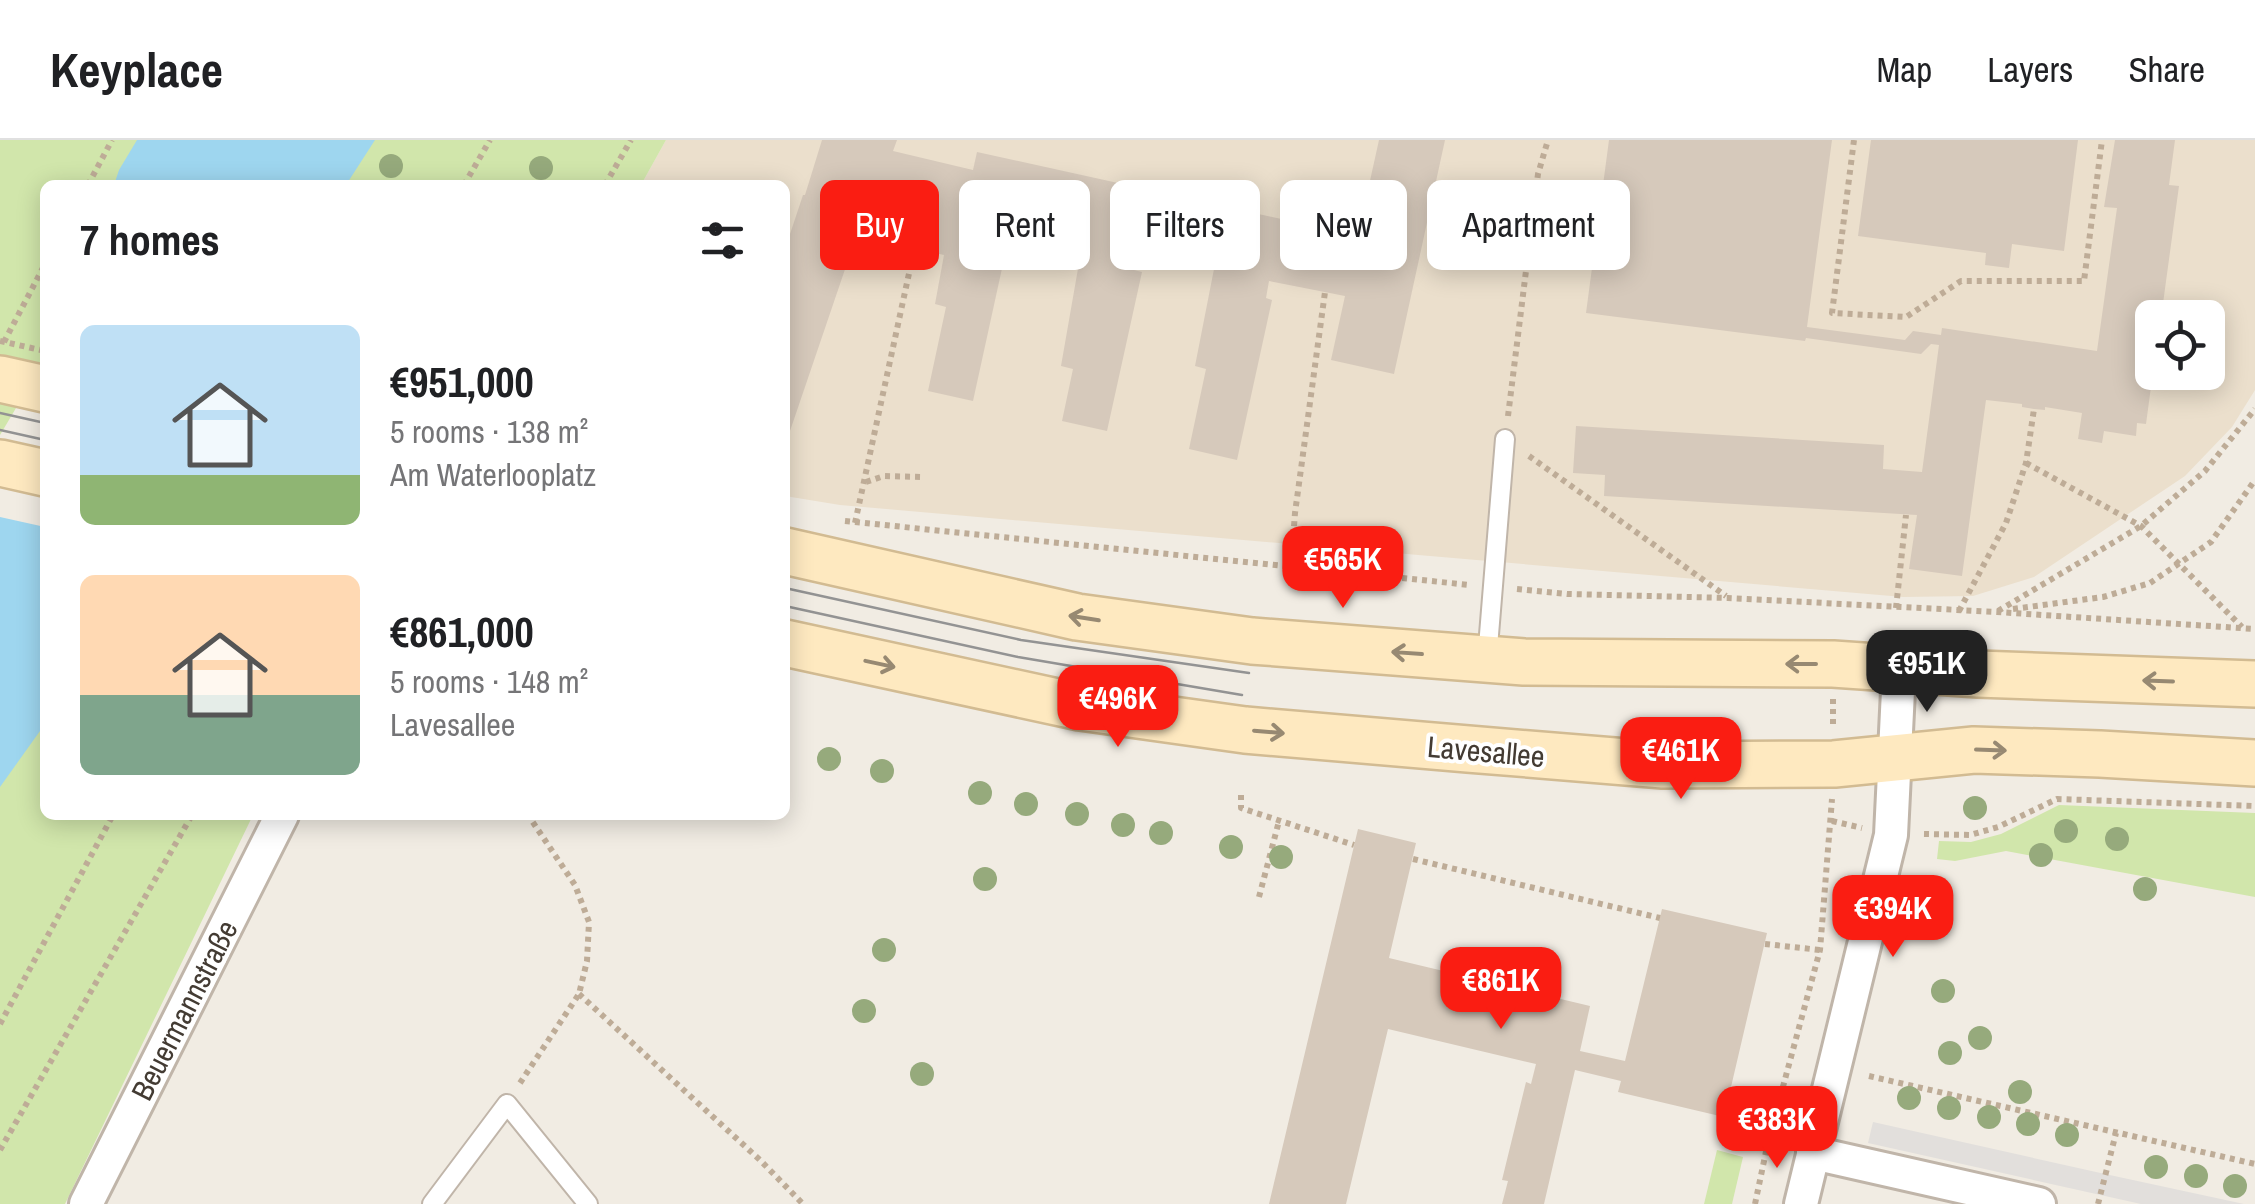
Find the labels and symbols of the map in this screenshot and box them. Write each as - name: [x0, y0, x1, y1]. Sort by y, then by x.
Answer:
- pin: €565K: [1273, 526, 1413, 611]
- one-way arrow: [1068, 608, 1100, 627]
- pin: €951K: [1857, 630, 1997, 715]
- one-way arrow: [1391, 644, 1423, 663]
- one-way arrow: [1786, 654, 1818, 674]
- one-way arrow: [863, 655, 895, 674]
- pin: €496K: [1048, 665, 1188, 750]
- one-way arrow: [2142, 671, 2174, 690]
- pin: €461K: [1611, 717, 1751, 802]
- one-way arrow: [1252, 723, 1285, 742]
- street label: Lavesallee: [1426, 726, 1546, 776]
- one-way arrow: [1975, 741, 2007, 760]
- pin: €394K: [1823, 875, 1963, 960]
- street label: Beuermannstraße: [121, 913, 247, 1107]
- pin: €861K: [1431, 947, 1571, 1032]
- pin: €383K: [1707, 1086, 1847, 1171]

